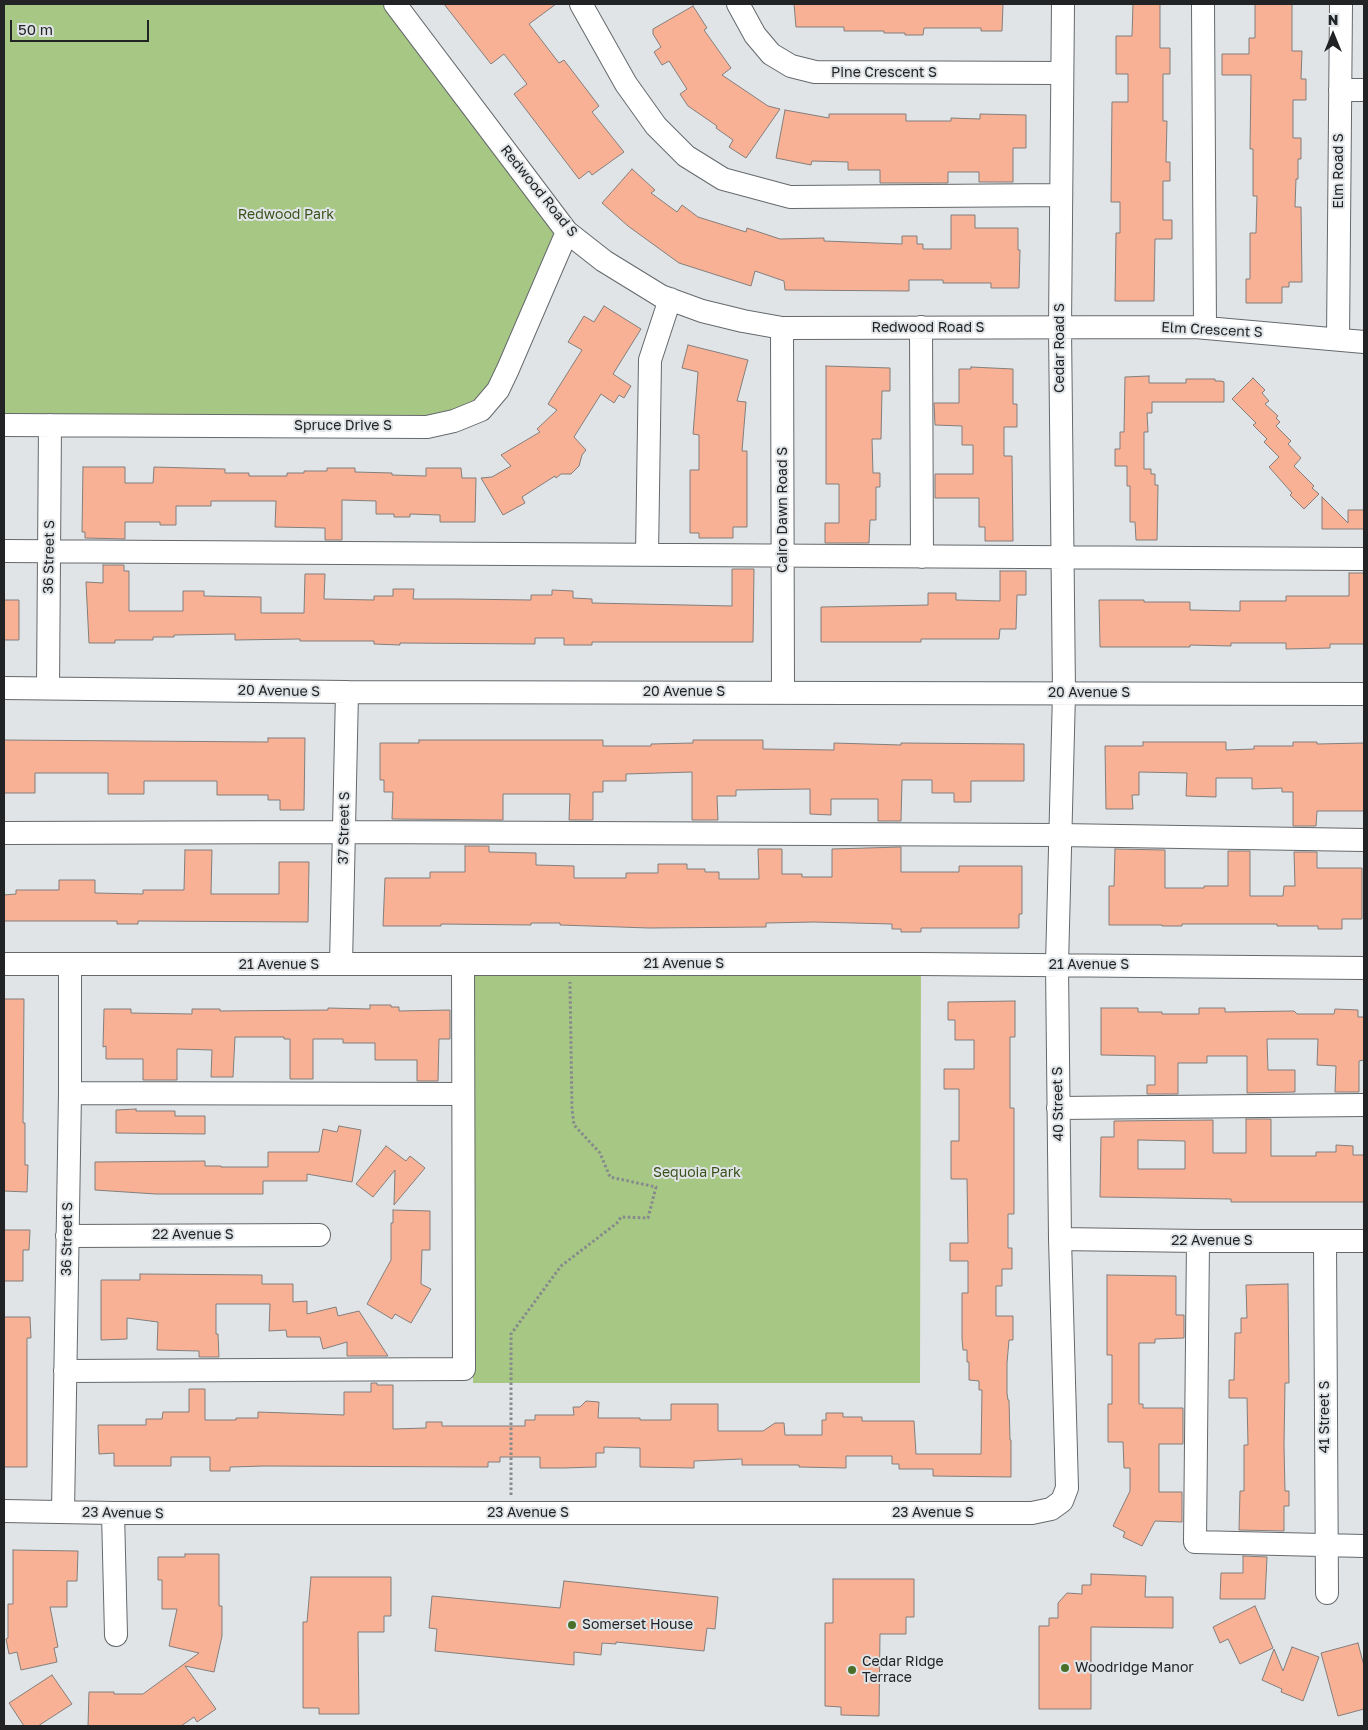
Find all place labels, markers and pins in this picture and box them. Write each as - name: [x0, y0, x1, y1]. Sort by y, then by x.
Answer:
- place label: Somerset House: [582, 1617, 693, 1633]
- marker: Somerset House: [566, 1619, 578, 1631]
- place label: Cedar Ridge Terrace: [862, 1654, 944, 1686]
- place label: Woodridge Manor: [1075, 1660, 1194, 1676]
- marker: Woodridge Manor: [1059, 1662, 1071, 1674]
- marker: Cedar Ridge Terrace: [846, 1664, 858, 1676]

